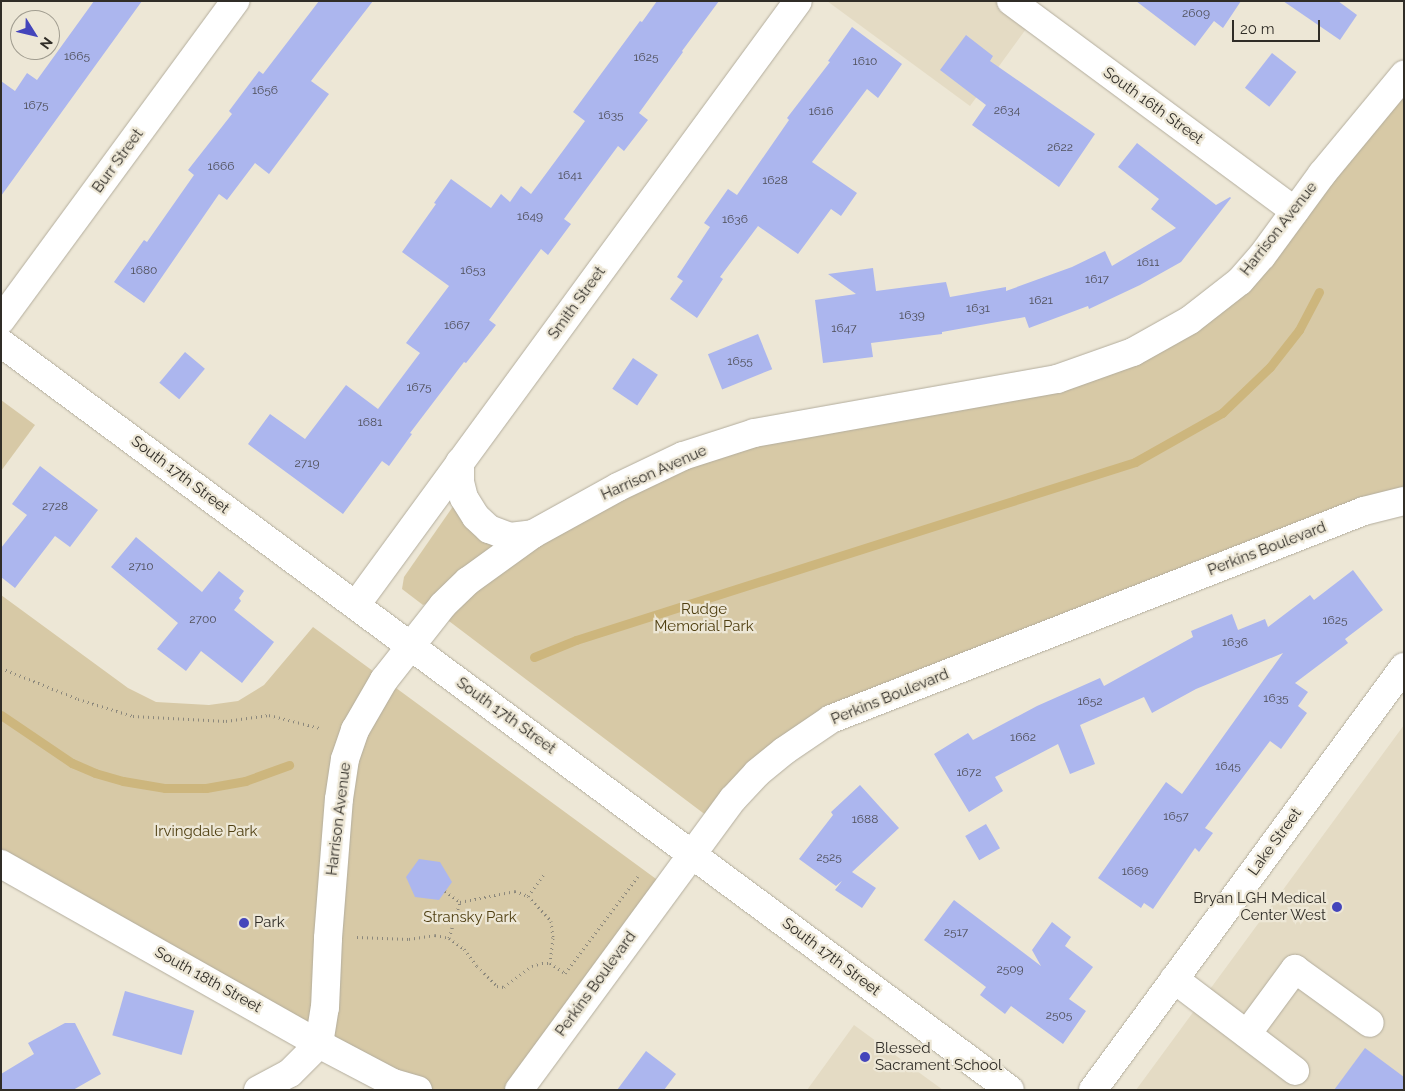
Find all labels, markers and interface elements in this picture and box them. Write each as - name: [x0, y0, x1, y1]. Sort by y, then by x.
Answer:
- house number: 2609: [1182, 7, 1210, 21]
- north arrow: [10, 10, 60, 60]
- scale bar: [1235, 10, 1322, 42]
- text: 20 m: [1240, 20, 1275, 38]
- text: N: [37, 34, 56, 52]
- house number: 1665: [64, 50, 90, 64]
- house number: 1625: [633, 51, 659, 65]
- house number: 1610: [853, 55, 877, 69]
- street label: South 16th Street: [1100, 64, 1206, 148]
- house number: 1656: [252, 84, 278, 98]
- house number: 1675: [23, 99, 49, 113]
- house number: 2634: [994, 104, 1020, 118]
- house number: 1616: [809, 105, 833, 119]
- house number: 1635: [598, 109, 624, 123]
- street label: Burr Street: [89, 125, 147, 197]
- house number: 2622: [1047, 141, 1073, 155]
- house number: 1666: [208, 160, 234, 174]
- house number: 1641: [558, 169, 582, 183]
- house number: 1628: [762, 174, 788, 188]
- street label: Harrison Avenue: [1237, 178, 1321, 280]
- house number: 1649: [517, 210, 543, 224]
- house number: 1636: [722, 213, 748, 227]
- house number: 1611: [1137, 256, 1159, 270]
- street label: Smith Street: [545, 263, 609, 343]
- house number: 1680: [131, 264, 157, 278]
- house number: 1653: [460, 264, 486, 278]
- house number: 1617: [1085, 273, 1109, 287]
- house number: 1621: [1029, 294, 1053, 308]
- house number: 1631: [966, 302, 990, 316]
- house number: 1639: [899, 309, 925, 323]
- house number: 1667: [444, 319, 470, 333]
- house number: 1647: [831, 322, 857, 336]
- house number: 1655: [727, 355, 753, 369]
- house number: 1675: [406, 381, 432, 395]
- house number: 1681: [358, 416, 382, 430]
- street label: South 17th Street: [127, 432, 233, 518]
- street label: Harrison Avenue: [598, 442, 710, 504]
- house number: 2719: [295, 457, 319, 471]
- house number: 2728: [42, 500, 68, 514]
- street label: Perkins Boulevard: [1205, 518, 1329, 580]
- house number: 2710: [128, 560, 154, 574]
- park label: Rudge Memorial Park: [654, 600, 754, 635]
- house number: 2700: [189, 613, 217, 627]
- house number: 1625: [1322, 614, 1348, 628]
- house number: 1636: [1222, 636, 1248, 650]
- street label: Perkins Boulevard: [829, 665, 951, 729]
- street label: South 17th Street: [453, 674, 559, 758]
- house number: 1635: [1263, 692, 1289, 706]
- house number: 1652: [1077, 695, 1103, 709]
- house number: 1662: [1010, 731, 1036, 745]
- house number: 1645: [1215, 760, 1241, 774]
- street label: Harrison Avenue: [323, 761, 355, 877]
- house number: 1672: [956, 766, 982, 780]
- street label: Lake Street: [1245, 805, 1305, 879]
- house number: 1657: [1163, 810, 1189, 824]
- house number: 1688: [852, 813, 878, 827]
- park label: Irvingdale Park: [154, 823, 258, 841]
- house number: 2525: [816, 851, 842, 865]
- house number: 1669: [1122, 865, 1148, 879]
- place label: Bryan LGH Medical Center West: [1193, 889, 1326, 924]
- marker: Bryan LGH Medical Center West: [1330, 900, 1344, 914]
- park label: Stransky Park: [423, 909, 517, 927]
- place label: Park: [254, 914, 285, 932]
- street label: South 17th Street: [778, 914, 884, 1000]
- marker: Park: [238, 917, 250, 929]
- house number: 2517: [944, 926, 968, 940]
- street label: Perkins Boulevard: [552, 928, 640, 1040]
- street label: South 18th Street: [152, 943, 264, 1017]
- house number: 2509: [996, 963, 1024, 977]
- house number: 2505: [1046, 1009, 1072, 1023]
- place label: Blessed Sacrament School: [875, 1039, 1002, 1074]
- marker: Blessed Sacrament School: [859, 1051, 871, 1063]

